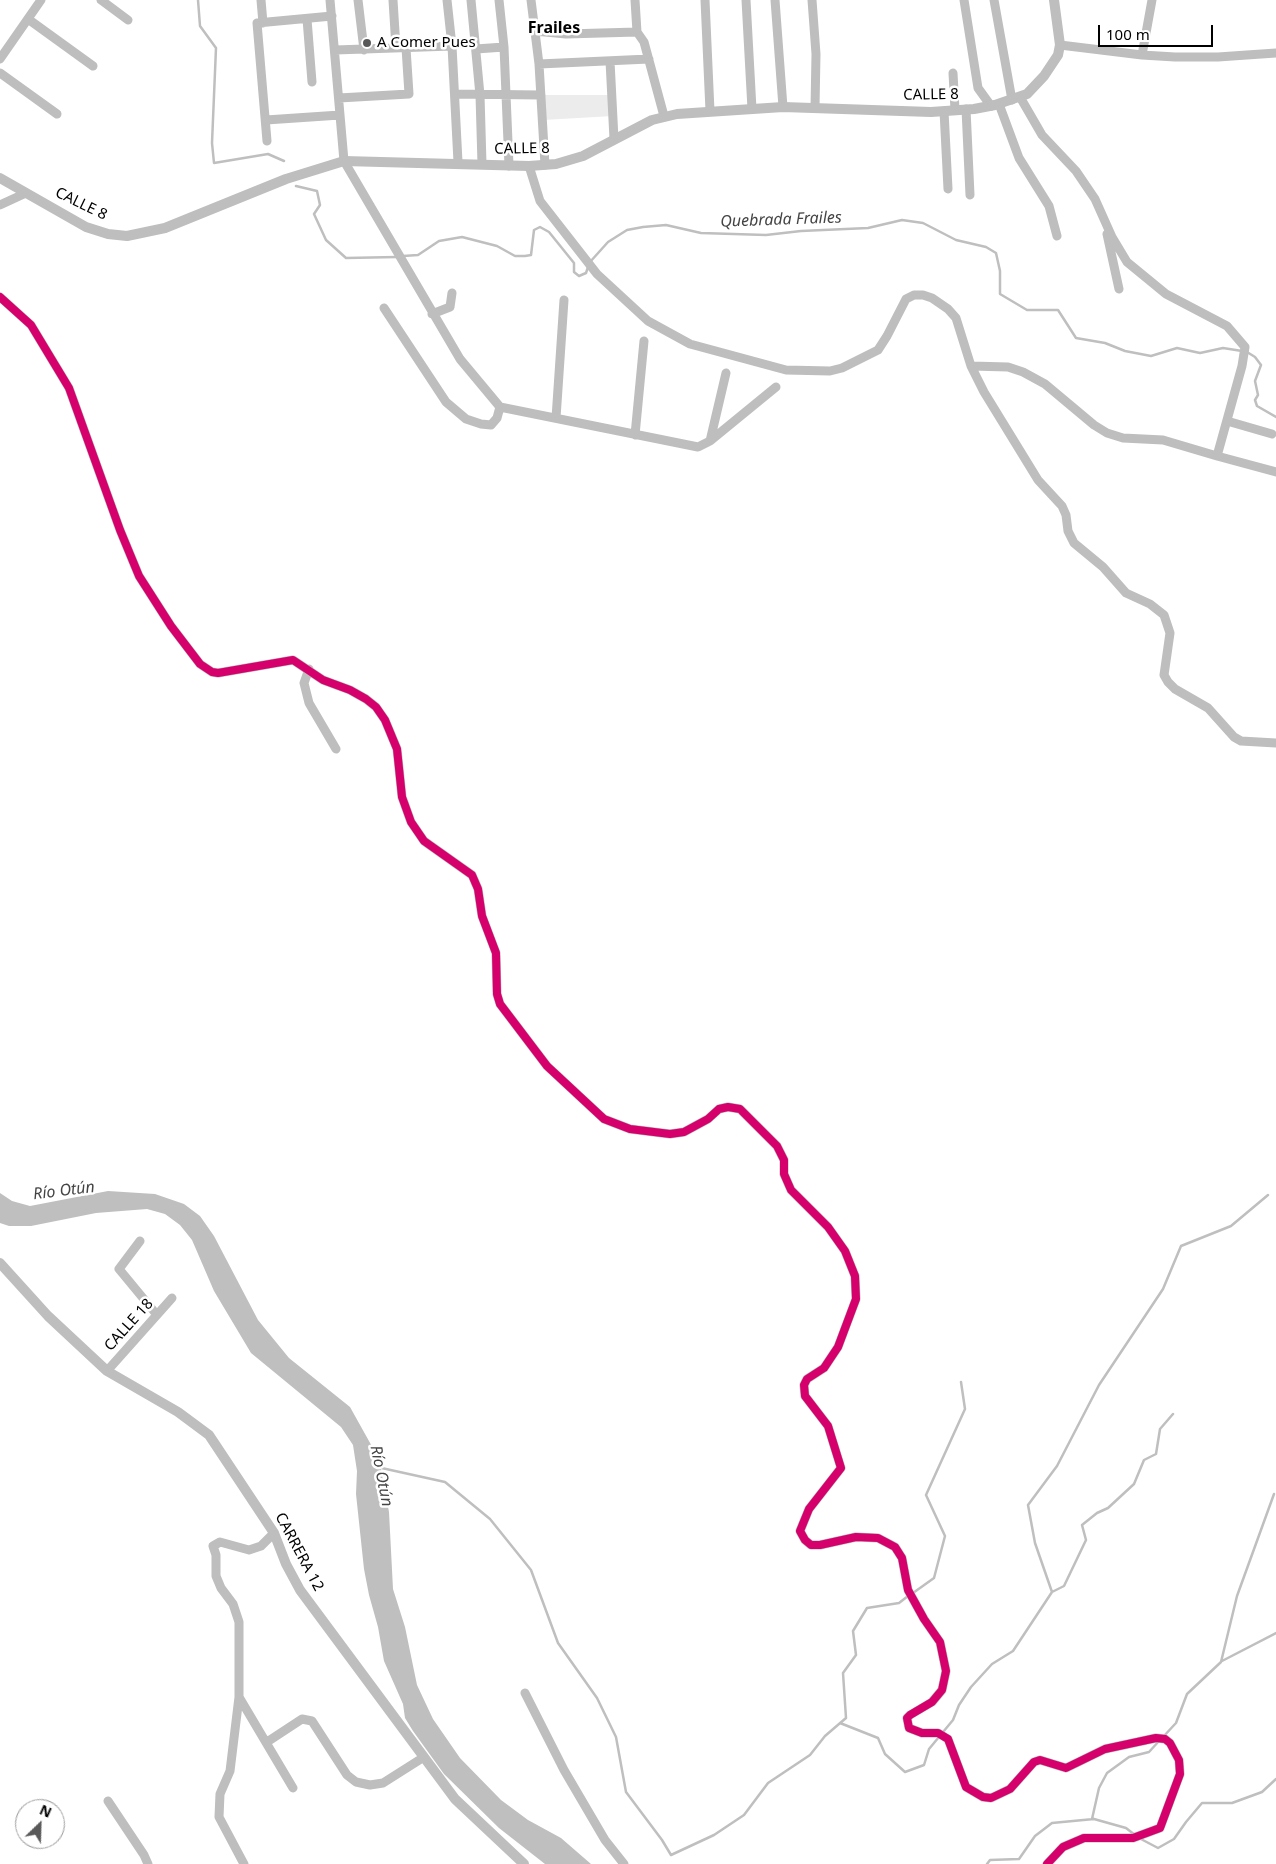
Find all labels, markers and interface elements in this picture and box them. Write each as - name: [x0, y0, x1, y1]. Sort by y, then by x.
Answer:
- scale bar: [1101, 15, 1216, 47]
- district label: Frailes: [528, 18, 580, 38]
- text: 100 m: [1106, 24, 1150, 44]
- place label: A Comer Pues: [377, 34, 476, 52]
- marker: A Comer Pues: [361, 37, 373, 49]
- street label: CALLE 8: [903, 86, 959, 104]
- street label: CALLE 8: [494, 140, 550, 158]
- street label: CALLE 8: [52, 184, 110, 224]
- water label: Quebrada Frailes: [720, 208, 842, 232]
- water label: Río Otún: [32, 1178, 96, 1204]
- street label: CALLE 18: [101, 1295, 157, 1355]
- water label: Río Otún: [366, 1444, 396, 1508]
- street label: CARRERA 12: [271, 1510, 327, 1594]
- north arrow: [15, 1799, 65, 1849]
- text: N: [37, 1800, 55, 1822]

